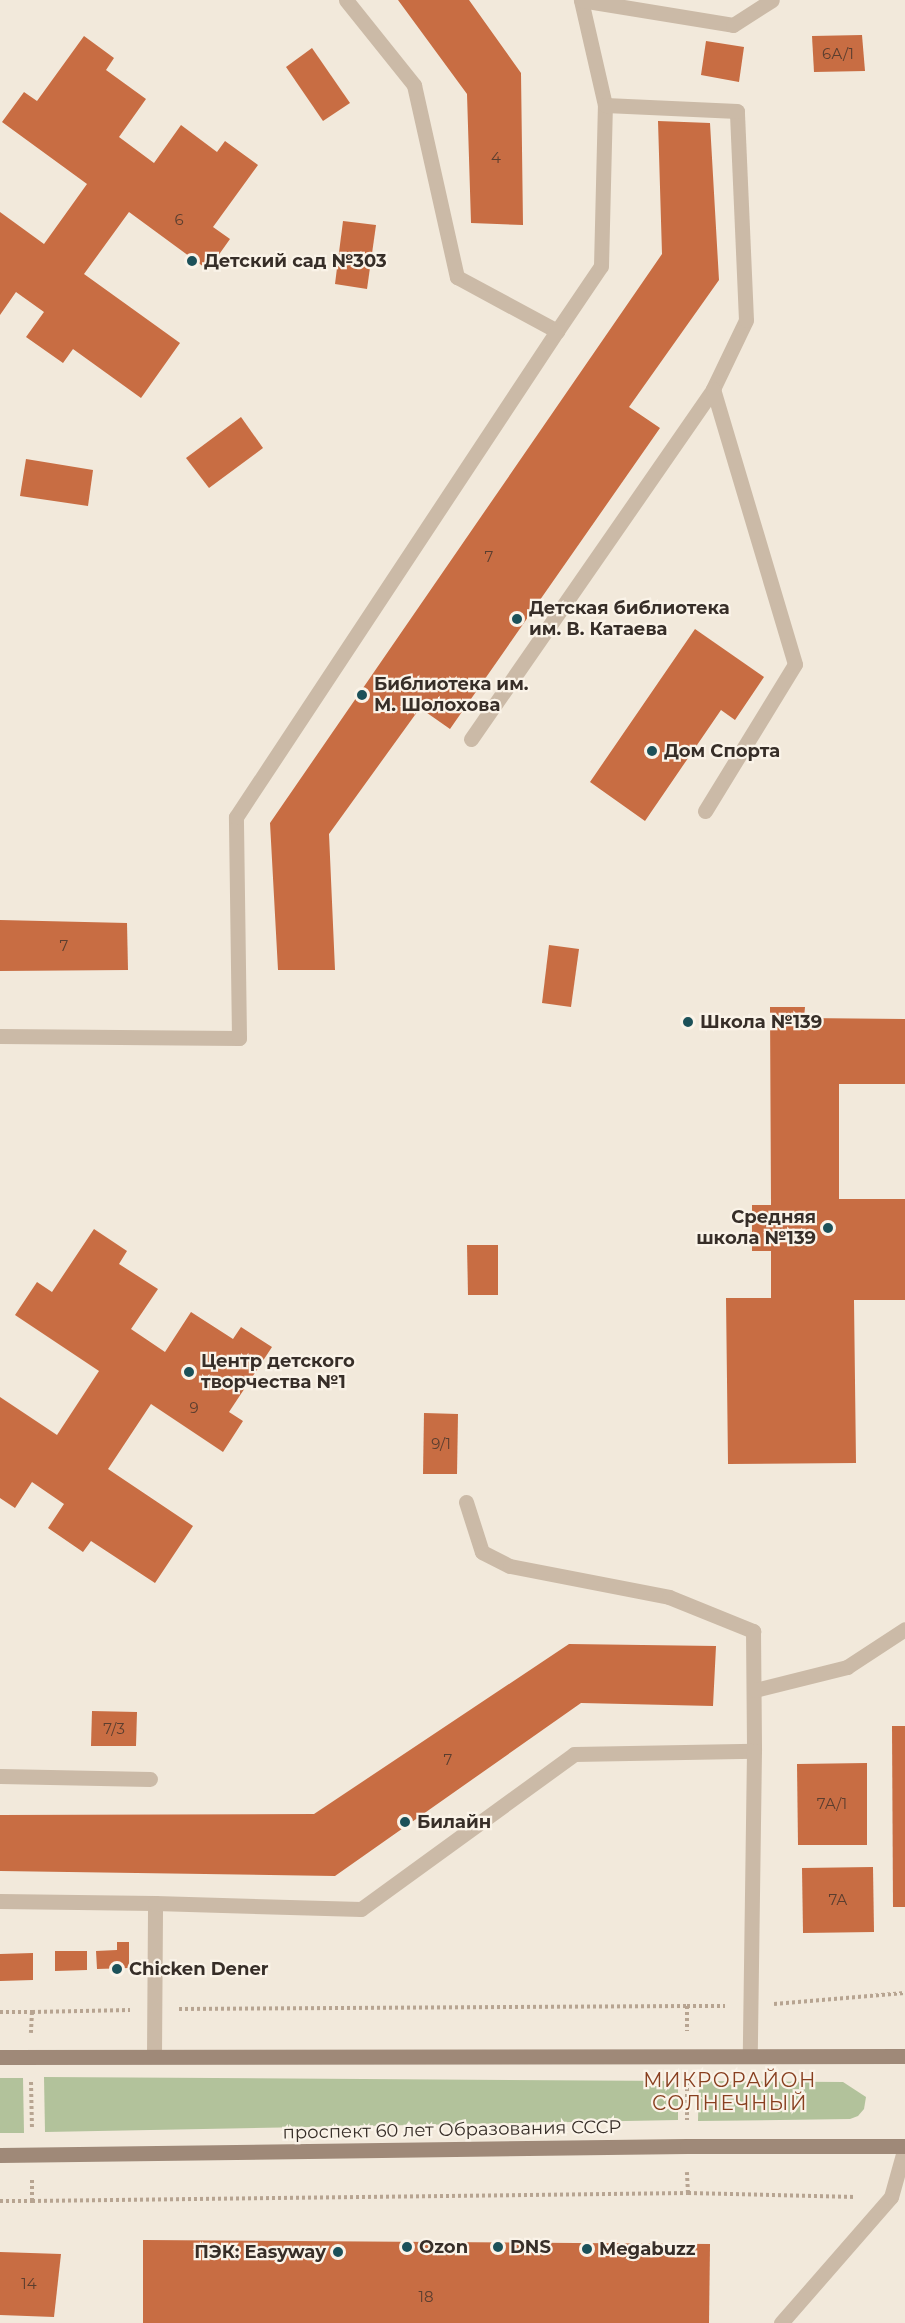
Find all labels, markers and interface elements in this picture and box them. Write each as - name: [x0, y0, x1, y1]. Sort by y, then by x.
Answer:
- house number: 6А/1: [822, 45, 854, 63]
- house number: 4: [491, 149, 501, 167]
- house number: 6: [174, 211, 184, 229]
- place label: Детский сад №303: [204, 250, 387, 272]
- marker: Детский сад №303: [185, 254, 199, 268]
- house number: 7: [485, 548, 493, 566]
- place label: Детская библиотека им. В. Катаева: [529, 598, 730, 640]
- marker: Детская библиотека им. В. Катаева: [510, 612, 524, 626]
- place label: Библиотека им. М. Шолохова: [374, 674, 529, 716]
- marker: Библиотека им. М. Шолохова: [355, 688, 369, 702]
- place label: Дом Спорта: [664, 740, 780, 762]
- marker: Дом Спорта: [645, 744, 659, 758]
- house number: 7: [60, 937, 68, 955]
- place label: Школа №139: [700, 1011, 822, 1033]
- marker: Школа №139: [681, 1015, 695, 1029]
- place label: Средняя школа №139: [696, 1207, 816, 1250]
- marker: Средняя школа №139: [821, 1221, 835, 1235]
- place label: Центр детского творчества №1: [201, 1351, 355, 1394]
- marker: Центр детского творчества №1: [182, 1365, 196, 1379]
- house number: 9: [189, 1399, 199, 1417]
- house number: 9/1: [431, 1435, 451, 1453]
- house number: 7/3: [103, 1720, 125, 1738]
- house number: 7: [444, 1751, 452, 1769]
- house number: 7А/1: [817, 1795, 847, 1813]
- place label: Билайн: [417, 1811, 491, 1833]
- marker: Билайн: [398, 1815, 412, 1829]
- house number: 7А: [828, 1891, 848, 1909]
- place label: Chicken Dener: [129, 1958, 269, 1980]
- marker: Chicken Dener: [110, 1962, 124, 1976]
- district label: МИКРОРАЙОН СОЛНЕЧНЫЙ: [643, 2069, 817, 2116]
- street label: проспект 60 лет Образования СССР: [283, 2116, 621, 2144]
- place label: Ozon: [419, 2236, 468, 2258]
- place label: DNS: [510, 2236, 551, 2258]
- place label: Megabuzz: [599, 2238, 696, 2260]
- marker: Ozon: [400, 2240, 414, 2254]
- marker: DNS: [491, 2240, 505, 2254]
- place label: ПЭК: Easyway: [194, 2241, 326, 2263]
- marker: Megabuzz: [580, 2242, 594, 2256]
- marker: ПЭК: Easyway: [331, 2245, 345, 2259]
- house number: 14: [21, 2275, 37, 2293]
- house number: 18: [419, 2288, 433, 2306]

